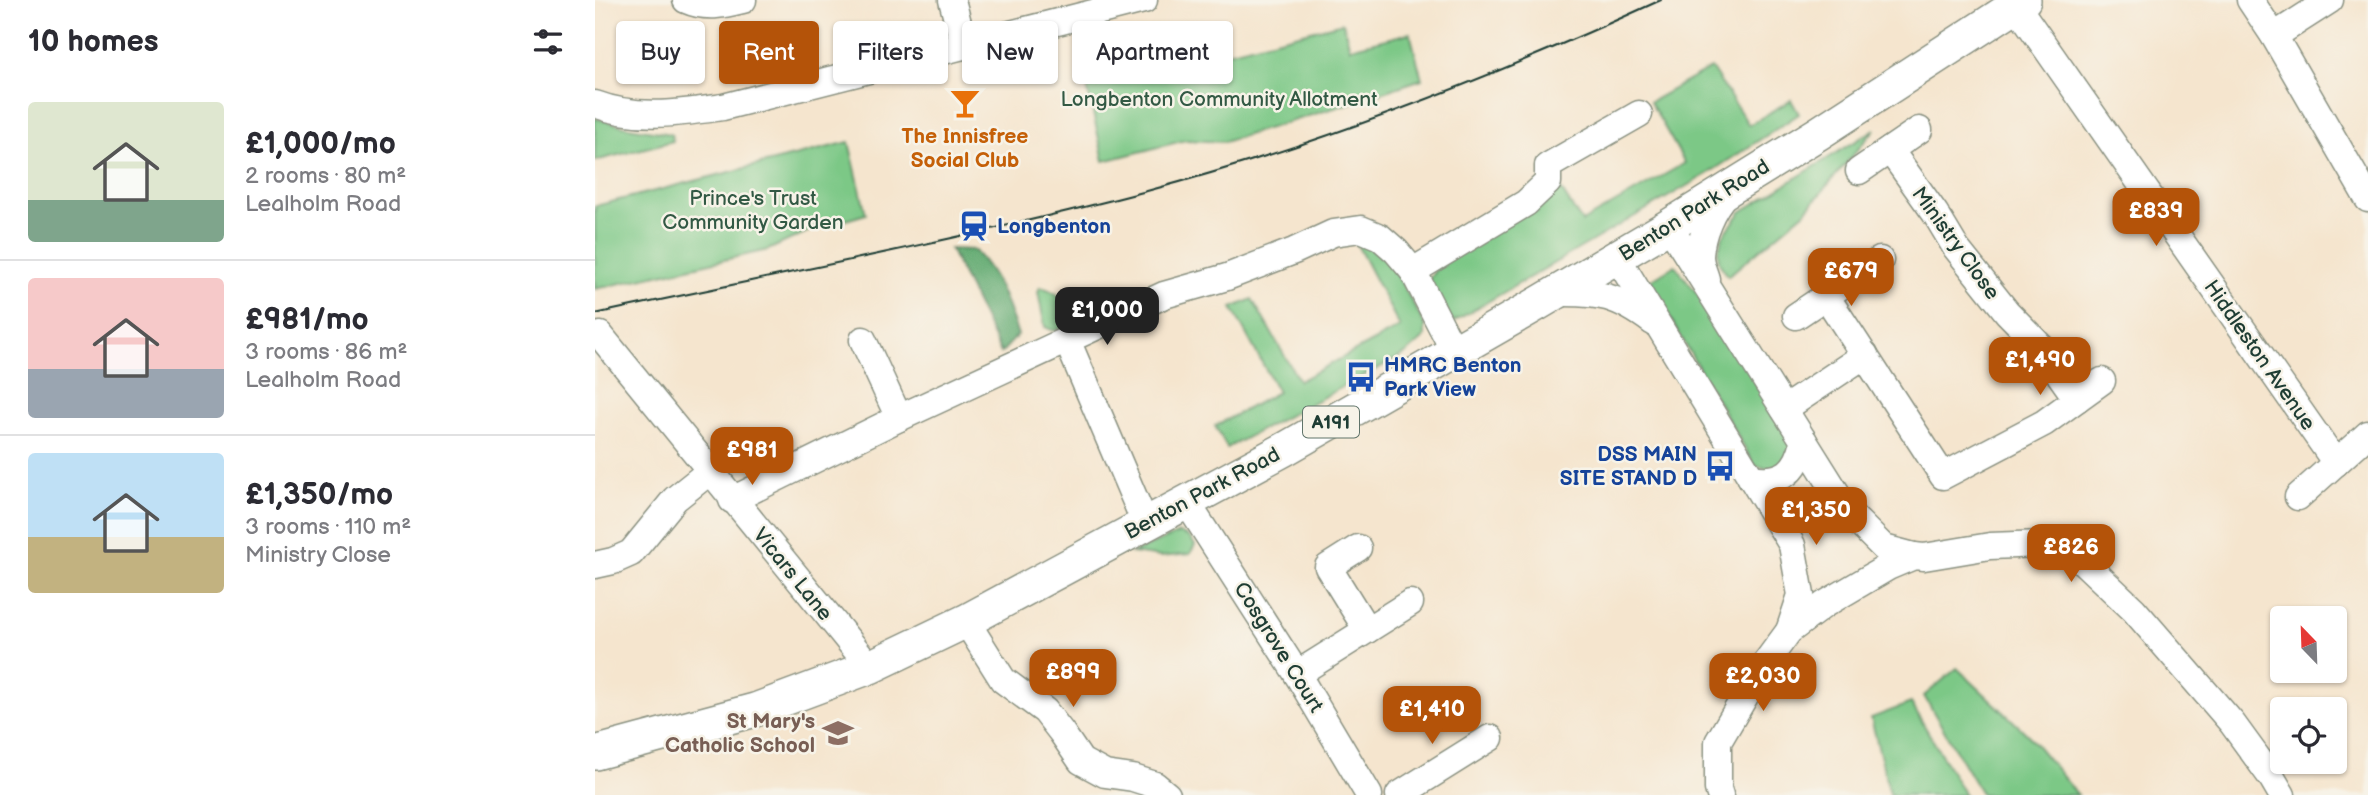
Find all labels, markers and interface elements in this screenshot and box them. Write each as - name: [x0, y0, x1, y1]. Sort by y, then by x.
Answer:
- chip: Buy: [616, 21, 705, 84]
- chip: Rent: [719, 21, 819, 84]
- chip: Filters: [833, 21, 948, 84]
- chip: New: [962, 21, 1058, 84]
- chip: Apartment: [1072, 21, 1233, 84]
- icon: filters: [529, 23, 567, 61]
- text: 10 homes: [28, 24, 159, 60]
- bar icon: The Innisfree Social Club: [948, 86, 982, 120]
- park label: Longbenton Community Allotment: [1060, 87, 1378, 112]
- place label: The Innisfree Social Club: [902, 124, 1028, 173]
- text: £1,000/mo: [245, 126, 396, 162]
- icon: home: [84, 130, 168, 214]
- street label: Benton Park Road: [1614, 154, 1774, 267]
- text: 2 rooms · 80 m²: [245, 162, 406, 190]
- street label: Ministry Close: [1906, 182, 2005, 305]
- park label: Prince's Trust Community Garden: [662, 186, 844, 235]
- pin: £839: [2115, 188, 2197, 248]
- text: Lealholm Road: [245, 190, 401, 218]
- text: £839: [2128, 197, 2184, 225]
- station icon: Longbenton: [957, 209, 991, 243]
- place label: Longbenton: [997, 214, 1111, 239]
- pin: £679: [1810, 248, 1892, 308]
- text: £679: [1824, 257, 1878, 285]
- street label: Hiddleston Avenue: [2198, 275, 2321, 435]
- pin: £1,000: [1050, 288, 1164, 347]
- text: £1,000: [1071, 296, 1143, 324]
- text: £981/mo: [245, 302, 369, 338]
- icon: home: [84, 306, 168, 390]
- text: 3 rooms · 86 m²: [245, 338, 407, 366]
- pin: £1,490: [1983, 338, 2097, 397]
- text: £1,490: [2005, 346, 2075, 374]
- place label: HMRC Benton Park View: [1384, 353, 1522, 402]
- bus stop icon: HMRC Benton Park View: [1344, 360, 1378, 394]
- text: Lealholm Road: [245, 366, 401, 394]
- road number: A191: [1303, 406, 1359, 438]
- pin: £981: [711, 428, 793, 487]
- text: £981: [726, 436, 778, 464]
- street label: Benton Park Road: [1120, 442, 1284, 545]
- place label: DSS MAIN SITE STAND D: [1560, 442, 1697, 491]
- bus stop icon: DSS MAIN SITE STAND D: [1703, 449, 1737, 483]
- text: £1,350/mo: [245, 477, 393, 513]
- icon: home: [84, 481, 168, 565]
- pin: £1,350: [1759, 488, 1873, 547]
- text: £1,350: [1781, 496, 1851, 524]
- text: 3 rooms · 110 m²: [245, 513, 411, 541]
- street label: Vicars Lane: [748, 523, 838, 626]
- pin: £826: [2030, 524, 2112, 584]
- text: £826: [2043, 533, 2099, 561]
- text: Ministry Close: [245, 541, 391, 569]
- street label: Cosgrove Court: [1229, 577, 1329, 717]
- north arrow: [2270, 606, 2347, 682]
- map controls: [2270, 606, 2347, 774]
- pin: £899: [1032, 650, 1114, 709]
- pin: £2,030: [1706, 654, 1820, 713]
- text: £899: [1045, 658, 1101, 686]
- text: £2,030: [1725, 662, 1801, 690]
- pin: £1,410: [1375, 686, 1489, 746]
- text: £1,410: [1399, 695, 1465, 723]
- button: locate: [2270, 697, 2347, 774]
- place label: St Mary's Catholic School: [665, 709, 815, 758]
- school or university icon: St Mary's Catholic School: [821, 716, 855, 750]

